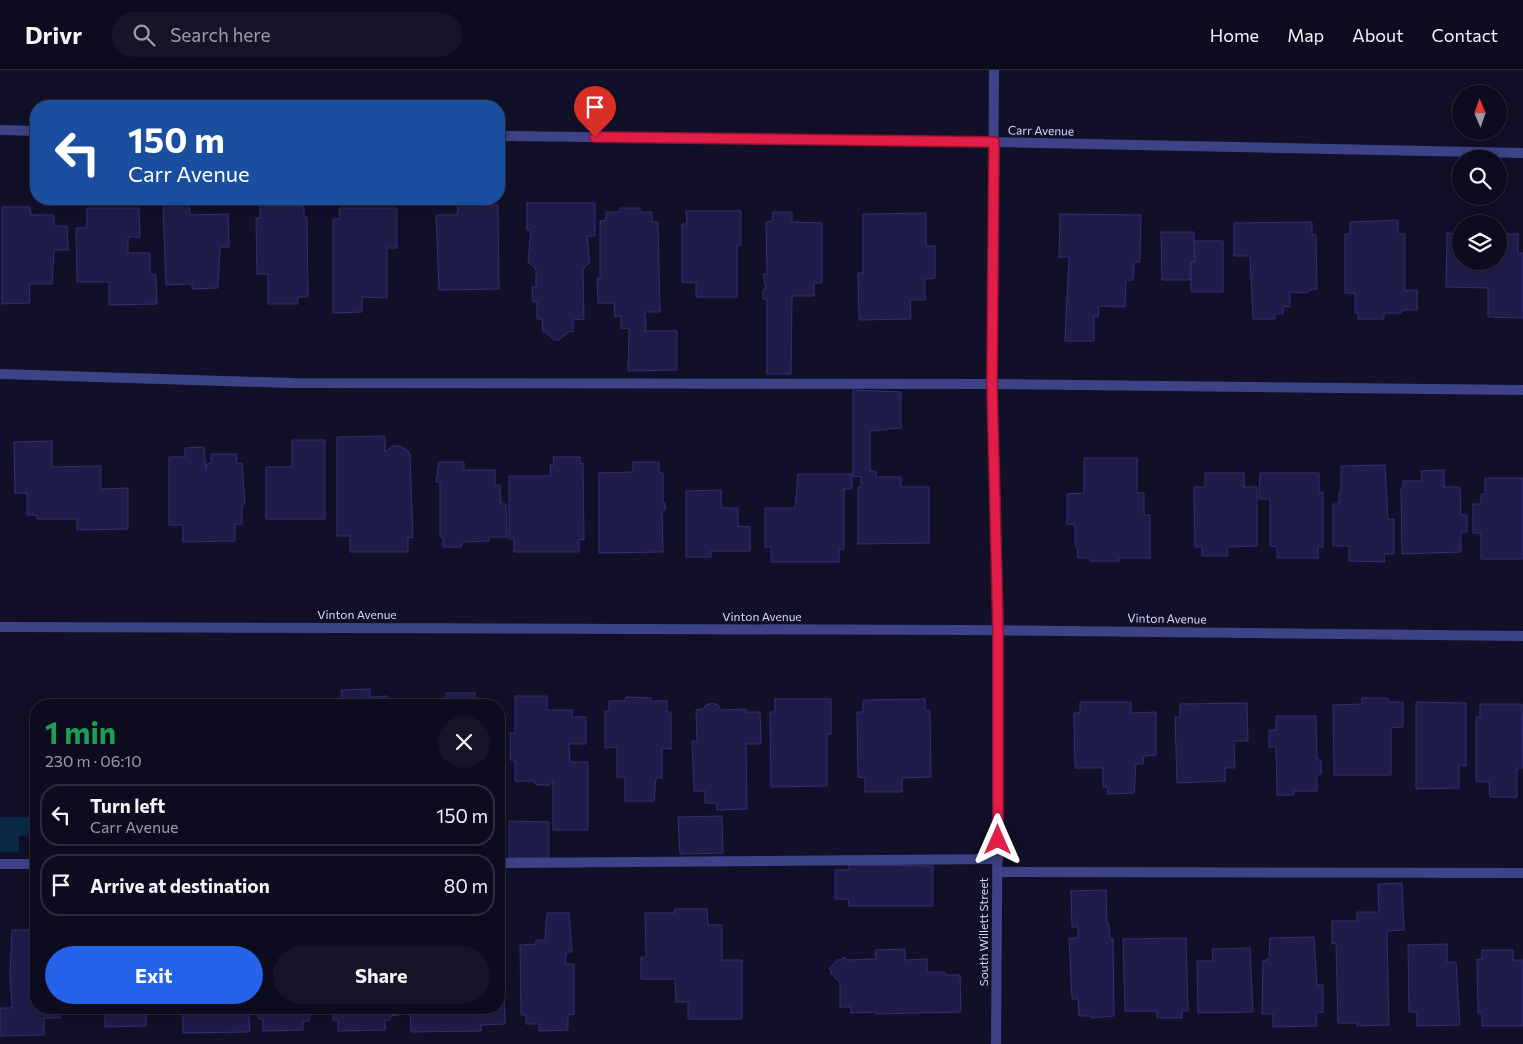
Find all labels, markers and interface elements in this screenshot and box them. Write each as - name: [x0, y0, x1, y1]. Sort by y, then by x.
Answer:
- search box: [112, 12, 462, 57]
- text: Drivr: [25, 20, 82, 49]
- icon: search: [130, 21, 158, 49]
- text: Search here: [170, 23, 271, 46]
- text: Home: [1210, 24, 1259, 46]
- text: Map: [1287, 24, 1324, 46]
- text: About: [1352, 24, 1404, 46]
- text: Contact: [1432, 24, 1498, 46]
- north arrow: [1452, 85, 1508, 140]
- map controls: [1452, 85, 1507, 270]
- pin: [574, 86, 616, 137]
- icon: arrive: [581, 93, 609, 121]
- text: 150 m: [128, 117, 225, 160]
- icon: left: [45, 120, 110, 185]
- street label: Carr Avenue: [1008, 122, 1074, 138]
- button: search: [1452, 150, 1507, 205]
- text: Carr Avenue: [128, 160, 250, 187]
- button: layers: [1452, 215, 1507, 270]
- street label: Vinton Avenue: [317, 607, 397, 621]
- street label: Vinton Avenue: [722, 609, 802, 623]
- street label: Vinton Avenue: [1127, 610, 1207, 626]
- text: 1 min: [45, 713, 116, 750]
- button: close: [438, 716, 490, 768]
- text: 230 m · 06:10: [45, 751, 142, 770]
- text: Turn left: [90, 794, 165, 817]
- icon: left: [47, 801, 75, 829]
- text: 150 m: [436, 804, 488, 827]
- position arrow: [971, 813, 1023, 865]
- text: Carr Avenue: [90, 817, 179, 836]
- icon: arrive: [47, 871, 75, 899]
- text: Arrive at destination: [90, 874, 270, 897]
- text: 80 m: [444, 874, 488, 897]
- street label: South Willett Street: [976, 878, 990, 986]
- button: Exit: [45, 946, 263, 1004]
- button: Share: [273, 946, 490, 1004]

